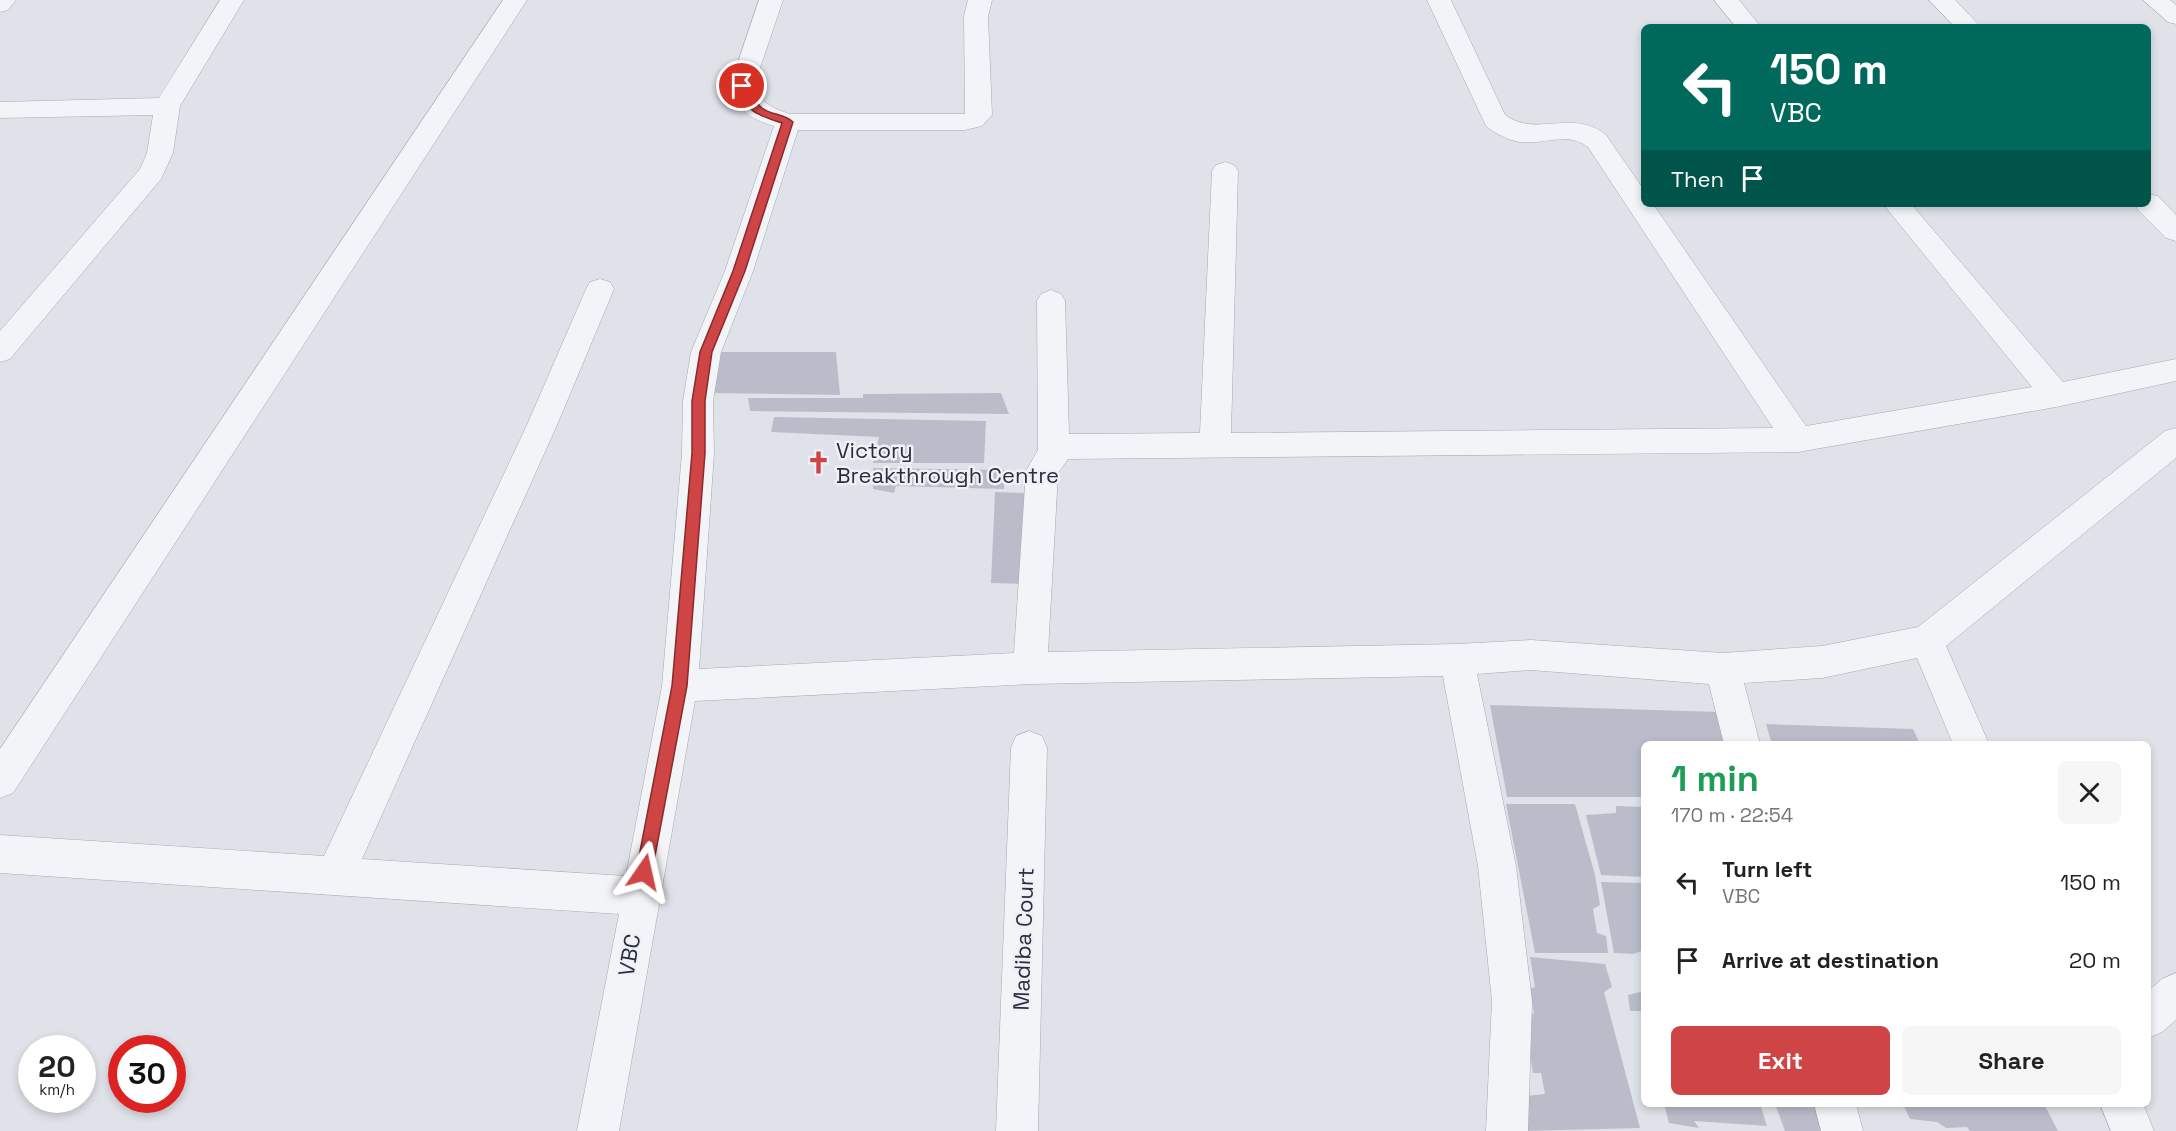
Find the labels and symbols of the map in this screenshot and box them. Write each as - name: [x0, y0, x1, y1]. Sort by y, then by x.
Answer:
- pin: [716, 60, 767, 111]
- place label: Victory Breakthrough Centre: [836, 436, 1059, 489]
- church icon: Victory Breakthrough Centre: [805, 450, 831, 476]
- position arrow: [612, 840, 676, 904]
- street label: Madiba Court: [1007, 867, 1039, 1011]
- street label: VBC: [612, 932, 646, 978]
- speed limit sign: 30: [108, 1035, 186, 1113]

